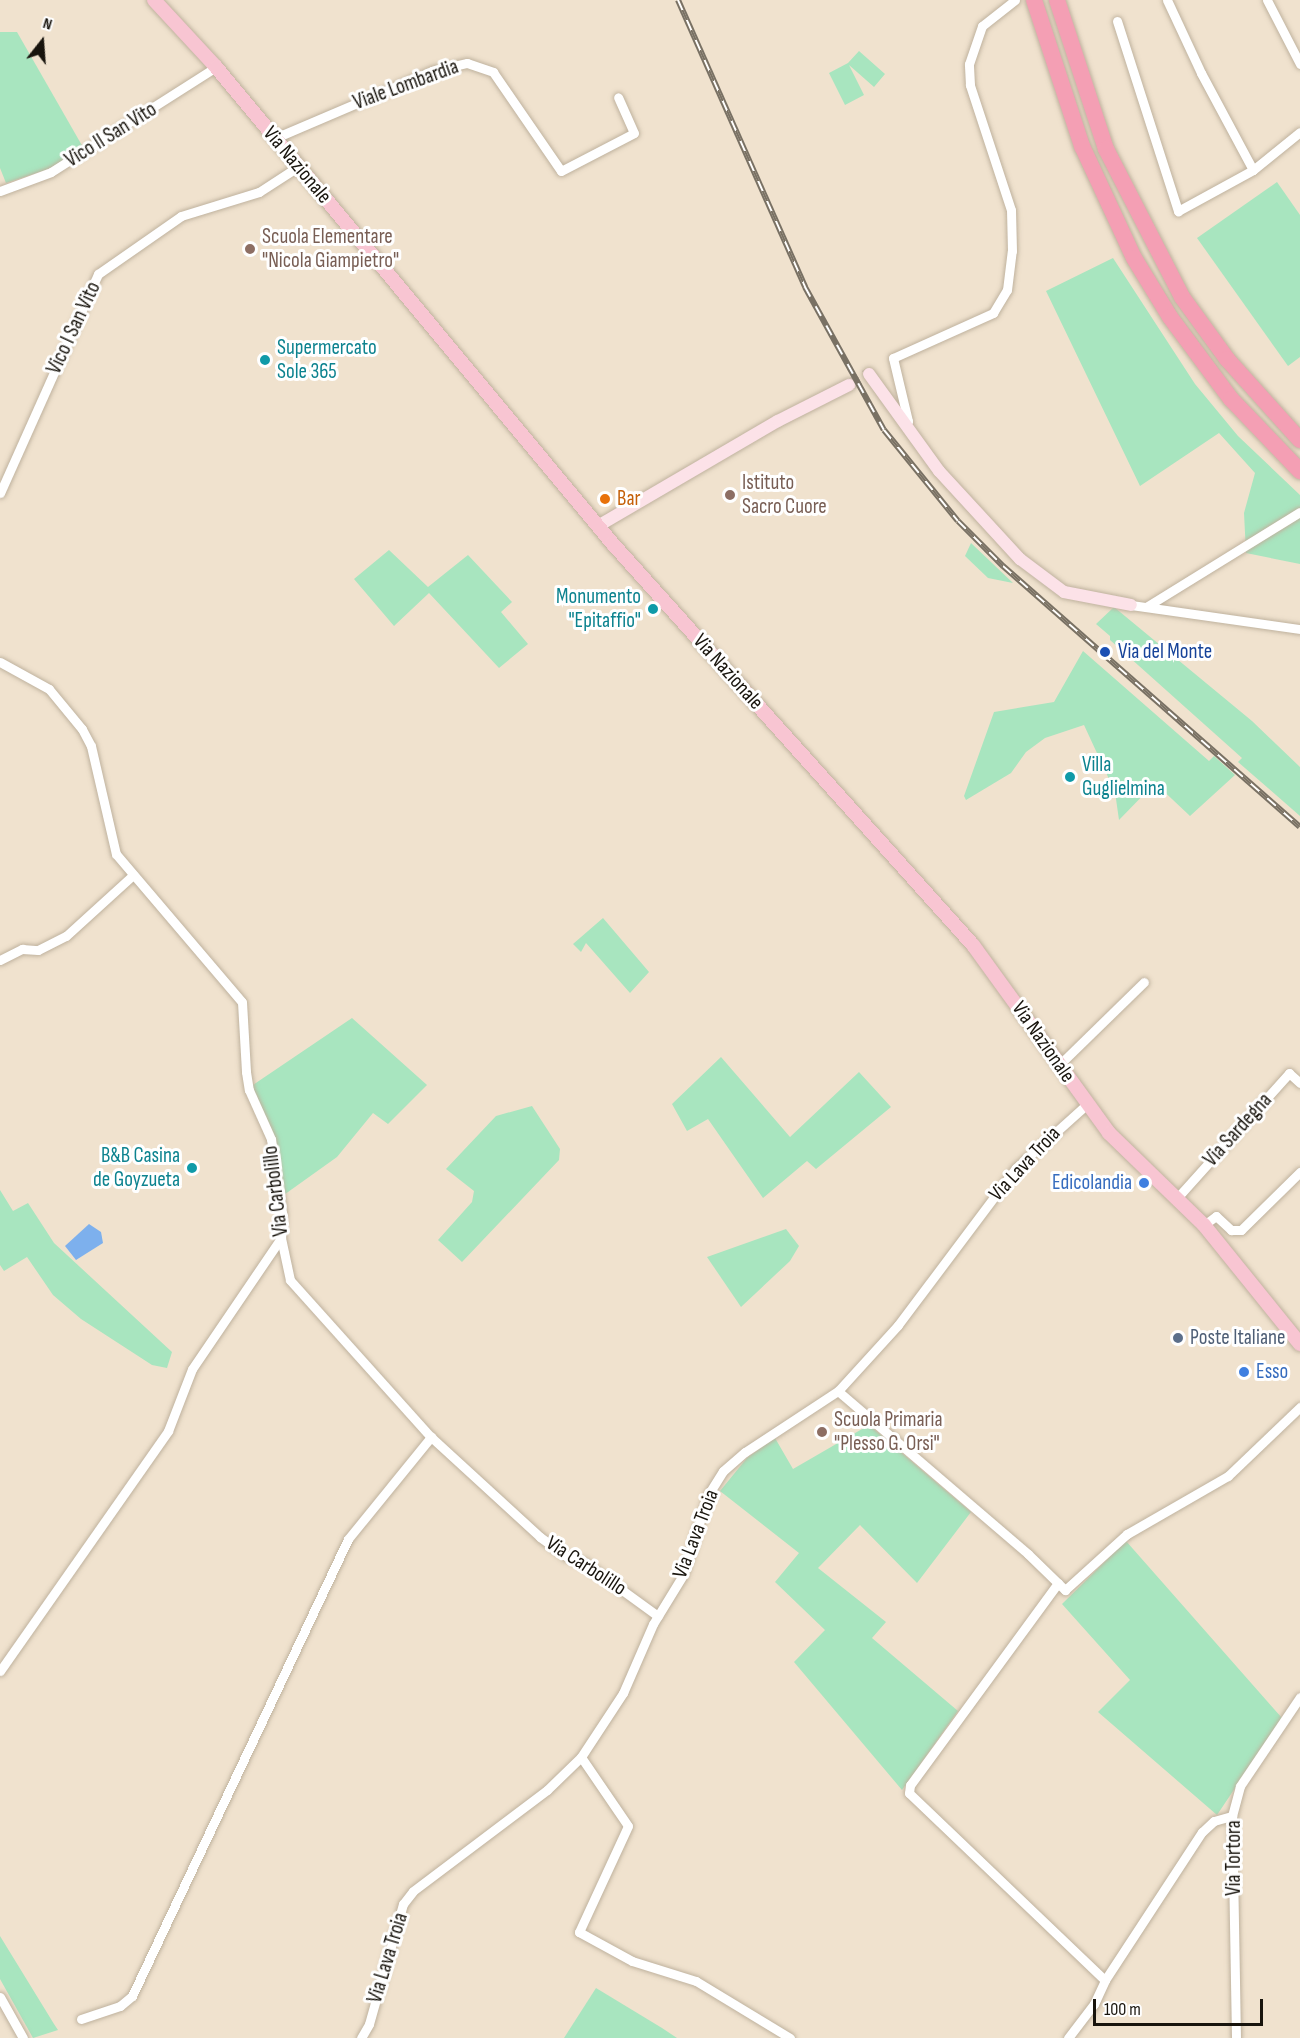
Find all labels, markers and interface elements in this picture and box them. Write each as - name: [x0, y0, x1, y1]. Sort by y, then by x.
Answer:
- north arrow: [12, 12, 72, 72]
- text: N: [41, 14, 54, 35]
- street label: Viale Lombardia: [350, 54, 462, 116]
- street label: Vico II San Vito: [61, 97, 161, 173]
- street label: Via Nazionale: [257, 121, 337, 209]
- place label: Scuola Elementare "Nicola Giampietro": [262, 224, 399, 274]
- marker: Scuola Elementare "Nicola Giampietro": [243, 242, 257, 256]
- street label: Vico I San Vito: [42, 278, 106, 378]
- place label: Supermercato Sole 365: [277, 335, 377, 385]
- marker: Supermercato Sole 365: [258, 353, 272, 367]
- place label: Istituto Sacro Cuore: [742, 470, 827, 520]
- place label: Bar: [617, 486, 641, 512]
- marker: Istituto Sacro Cuore: [723, 488, 737, 502]
- marker: Bar: [598, 492, 612, 506]
- place label: Monumento "Epitaffio": [556, 584, 641, 634]
- marker: Monumento "Epitaffio": [646, 602, 660, 616]
- street label: Via Nazionale: [687, 629, 769, 715]
- place label: Via del Monte: [1118, 639, 1212, 665]
- marker: Via del Monte: [1096, 643, 1114, 661]
- place label: Villa Guglielmina: [1082, 752, 1165, 802]
- marker: Villa Guglielmina: [1063, 770, 1077, 784]
- street label: Via Nazionale: [1006, 997, 1080, 1087]
- street label: Via Sardegna: [1198, 1088, 1278, 1172]
- street label: Via Lava Troia: [984, 1121, 1066, 1207]
- place label: B&B Casina de Goyzueta: [93, 1143, 180, 1193]
- street label: Via Carbolillo: [258, 1144, 294, 1238]
- marker: B&B Casina de Goyzueta: [185, 1161, 199, 1175]
- place label: Edicolandia: [1052, 1170, 1132, 1196]
- marker: Edicolandia: [1137, 1176, 1151, 1190]
- place label: Poste Italiane: [1190, 1325, 1286, 1351]
- marker: Poste Italiane: [1171, 1331, 1185, 1345]
- place label: Esso: [1256, 1359, 1288, 1385]
- marker: Esso: [1237, 1365, 1251, 1379]
- place label: Scuola Primaria "Plesso G. Orsi": [834, 1407, 943, 1457]
- marker: Scuola Primaria "Plesso G. Orsi": [815, 1425, 829, 1439]
- street label: Via Lava Troia: [668, 1486, 724, 1582]
- street label: Via Carbolillo: [541, 1531, 631, 1601]
- street label: Via Tortora: [1221, 1820, 1247, 1896]
- street label: Via Lava Troia: [362, 1910, 414, 2006]
- scale bar: [1096, 1987, 1266, 2025]
- text: 100 m: [1104, 1999, 1141, 2020]

